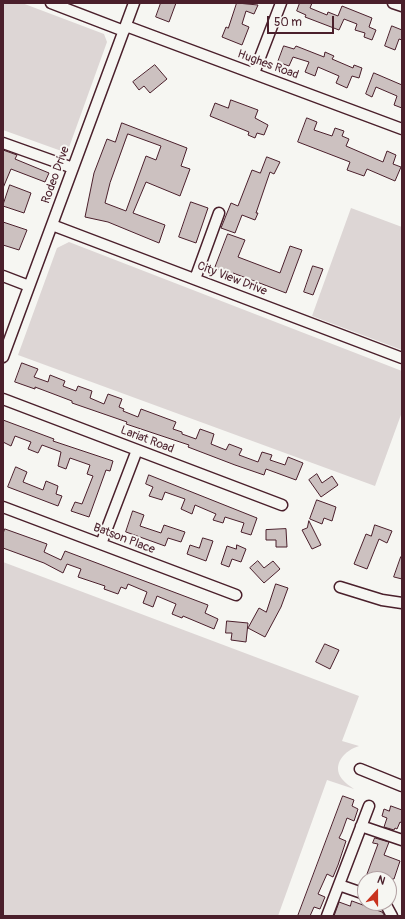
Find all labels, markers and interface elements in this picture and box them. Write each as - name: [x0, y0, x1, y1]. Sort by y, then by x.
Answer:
- scale bar: [269, 8, 336, 34]
- text: 50 m: [274, 15, 302, 30]
- street label: Hughes Road: [235, 47, 301, 83]
- street label: Rodeo Drive: [39, 144, 73, 206]
- street label: City View Drive: [195, 259, 269, 299]
- street label: Lariat Road: [118, 423, 176, 457]
- street label: Batson Place: [91, 521, 157, 557]
- north arrow: [357, 871, 397, 911]
- text: N: [375, 873, 387, 888]

